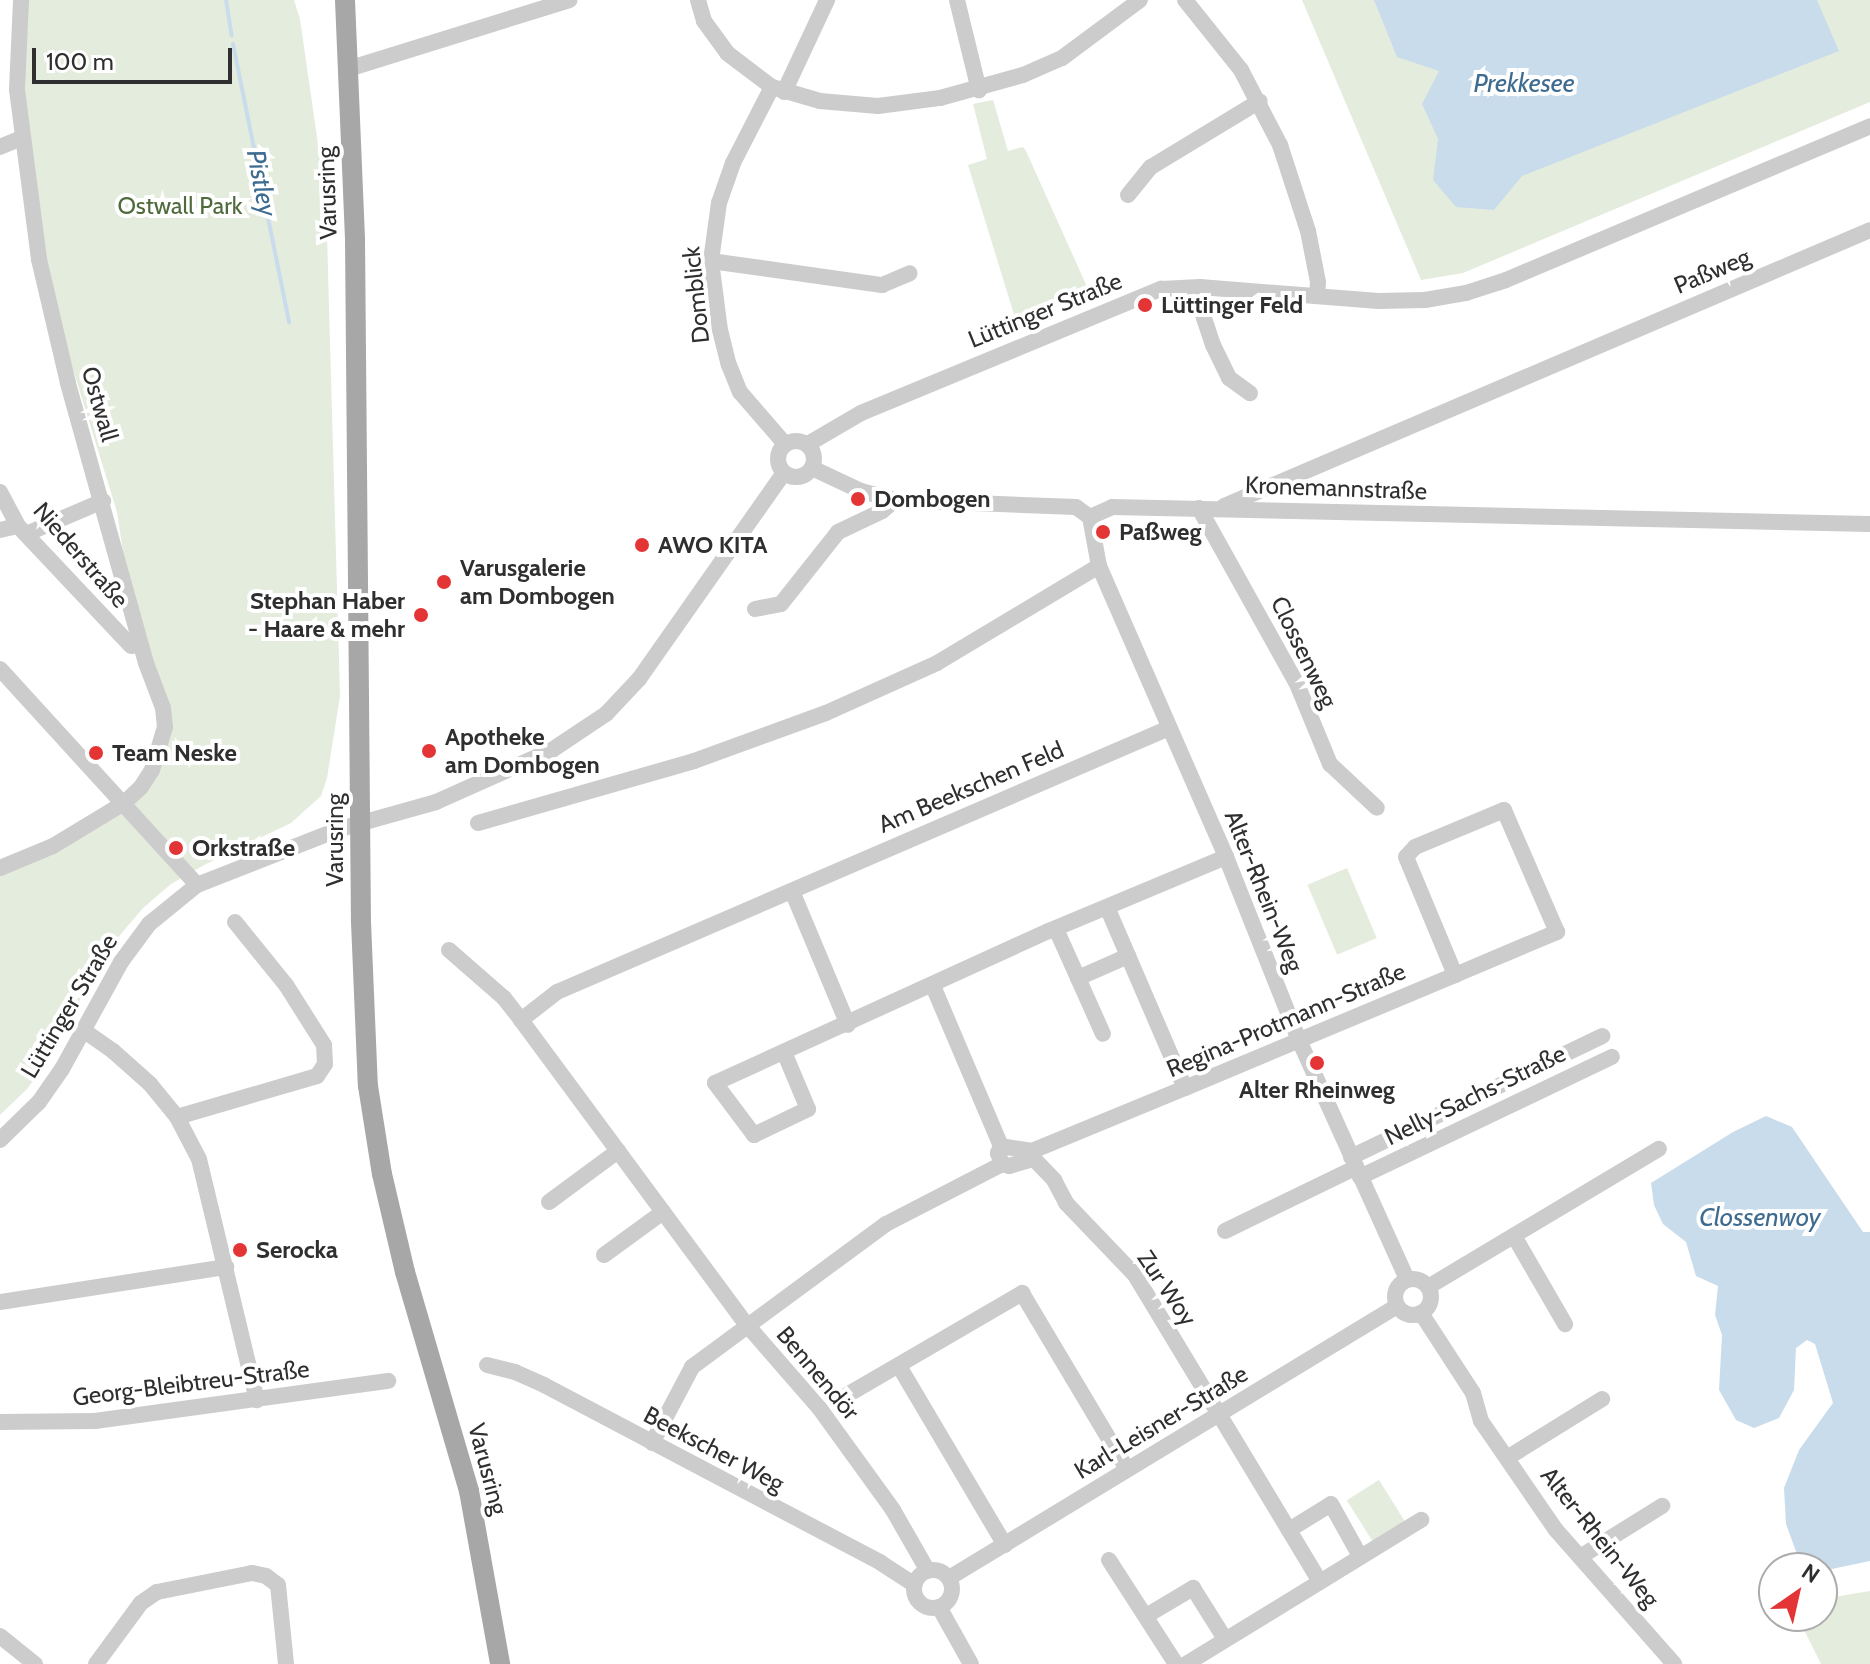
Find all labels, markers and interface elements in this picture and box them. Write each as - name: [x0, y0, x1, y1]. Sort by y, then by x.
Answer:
- scale bar: [36, 32, 236, 82]
- text: 100 m: [46, 47, 114, 76]
- water label: Prekkesee: [1473, 68, 1575, 100]
- street label: Varusring: [311, 146, 343, 240]
- water label: Pistley: [239, 147, 283, 219]
- park label: Ostwall Park: [117, 192, 243, 220]
- street label: Paßweg: [1670, 242, 1754, 300]
- street label: Domblick: [677, 245, 715, 345]
- street label: Lüttinger Straße: [964, 266, 1126, 354]
- place label: Lüttinger Feld: [1161, 291, 1303, 319]
- marker: Lüttinger Feld: [1136, 296, 1154, 314]
- street label: Ostwall: [76, 363, 124, 445]
- street label: Kronemannstraße: [1244, 470, 1428, 506]
- place label: Dombogen: [874, 485, 991, 513]
- marker: Dombogen: [849, 490, 867, 508]
- street label: Niederstraße: [27, 496, 135, 614]
- place label: Paßweg: [1119, 518, 1201, 546]
- marker: Paßweg: [1094, 523, 1112, 541]
- place label: AWO KITA: [658, 531, 768, 559]
- marker: AWO KITA: [633, 536, 651, 554]
- place label: Varusgalerie am Dombogen: [460, 554, 615, 610]
- marker: Varusgalerie am Dombogen: [435, 573, 453, 591]
- place label: Stephan Haber - Haare & mehr: [248, 587, 405, 643]
- street label: Clossenweg: [1265, 592, 1343, 712]
- marker: Stephan Haber - Haare & mehr: [412, 606, 430, 624]
- place label: Apotheke am Dombogen: [445, 723, 600, 779]
- street label: Am Beekschen Feld: [874, 735, 1068, 839]
- place label: Team Neske: [112, 739, 237, 767]
- marker: Apotheke am Dombogen: [420, 742, 438, 760]
- marker: Team Neske: [87, 744, 105, 762]
- street label: Varusring: [321, 793, 349, 887]
- street label: Alter-Rhein-Weg: [1218, 806, 1310, 976]
- place label: Orkstraße: [192, 834, 295, 862]
- marker: Orkstraße: [167, 839, 185, 857]
- street label: Lüttinger Straße: [15, 929, 123, 1083]
- street label: Regina-Protmann-Straße: [1162, 957, 1410, 1083]
- street label: Nelly-Sachs-Straße: [1380, 1039, 1570, 1151]
- marker: Alter Rheinweg: [1308, 1054, 1326, 1072]
- place label: Alter Rheinweg: [1239, 1076, 1395, 1104]
- water label: Clossenwoy: [1699, 1202, 1821, 1234]
- place label: Serocka: [256, 1236, 338, 1264]
- marker: Serocka: [231, 1241, 249, 1259]
- street label: Zur Woy: [1131, 1245, 1203, 1331]
- street label: Bennendör: [771, 1320, 865, 1426]
- street label: Georg-Bleibtreu-Straße: [71, 1354, 311, 1412]
- street label: Karl-Leisner-Straße: [1069, 1359, 1253, 1485]
- street label: Beekscher Weg: [639, 1400, 789, 1498]
- street label: Varusring: [462, 1420, 514, 1518]
- street label: Alter-Rhein-Weg: [1535, 1461, 1665, 1613]
- north arrow: [1758, 1552, 1838, 1632]
- text: N: [1797, 1558, 1825, 1589]

